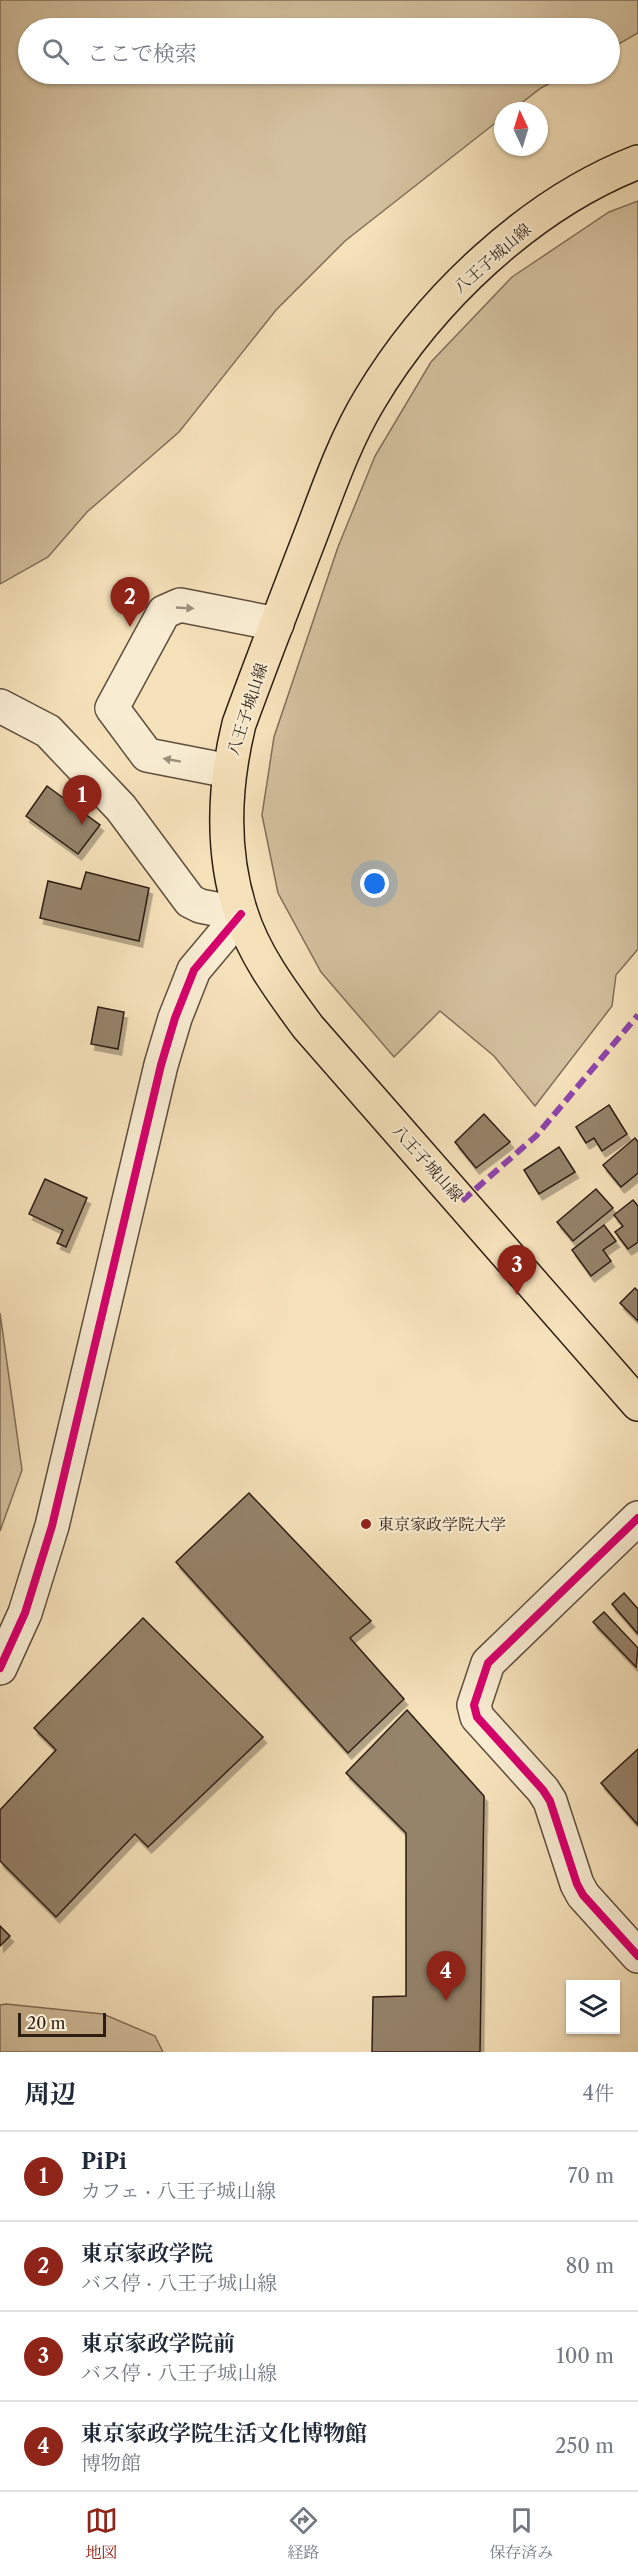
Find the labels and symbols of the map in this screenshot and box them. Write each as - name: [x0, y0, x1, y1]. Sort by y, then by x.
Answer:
- north arrow: [494, 102, 548, 156]
- street label: 八王子城山線: [449, 219, 535, 297]
- pin: 2: [110, 578, 150, 627]
- one-way arrow: [176, 603, 195, 612]
- street label: 八王子城山線: [223, 660, 271, 758]
- one-way arrow: [162, 755, 181, 764]
- pin: 1: [62, 776, 101, 825]
- your location: [360, 869, 389, 898]
- street label: 八王子城山線: [388, 1121, 468, 1205]
- pin: 3: [498, 1246, 536, 1295]
- place label: 東京家政学院大学: [378, 1514, 506, 1534]
- marker: 東京家政学院大学: [359, 1517, 373, 1531]
- pin: 4: [426, 1952, 466, 2001]
- scale bar: [18, 2010, 106, 2038]

